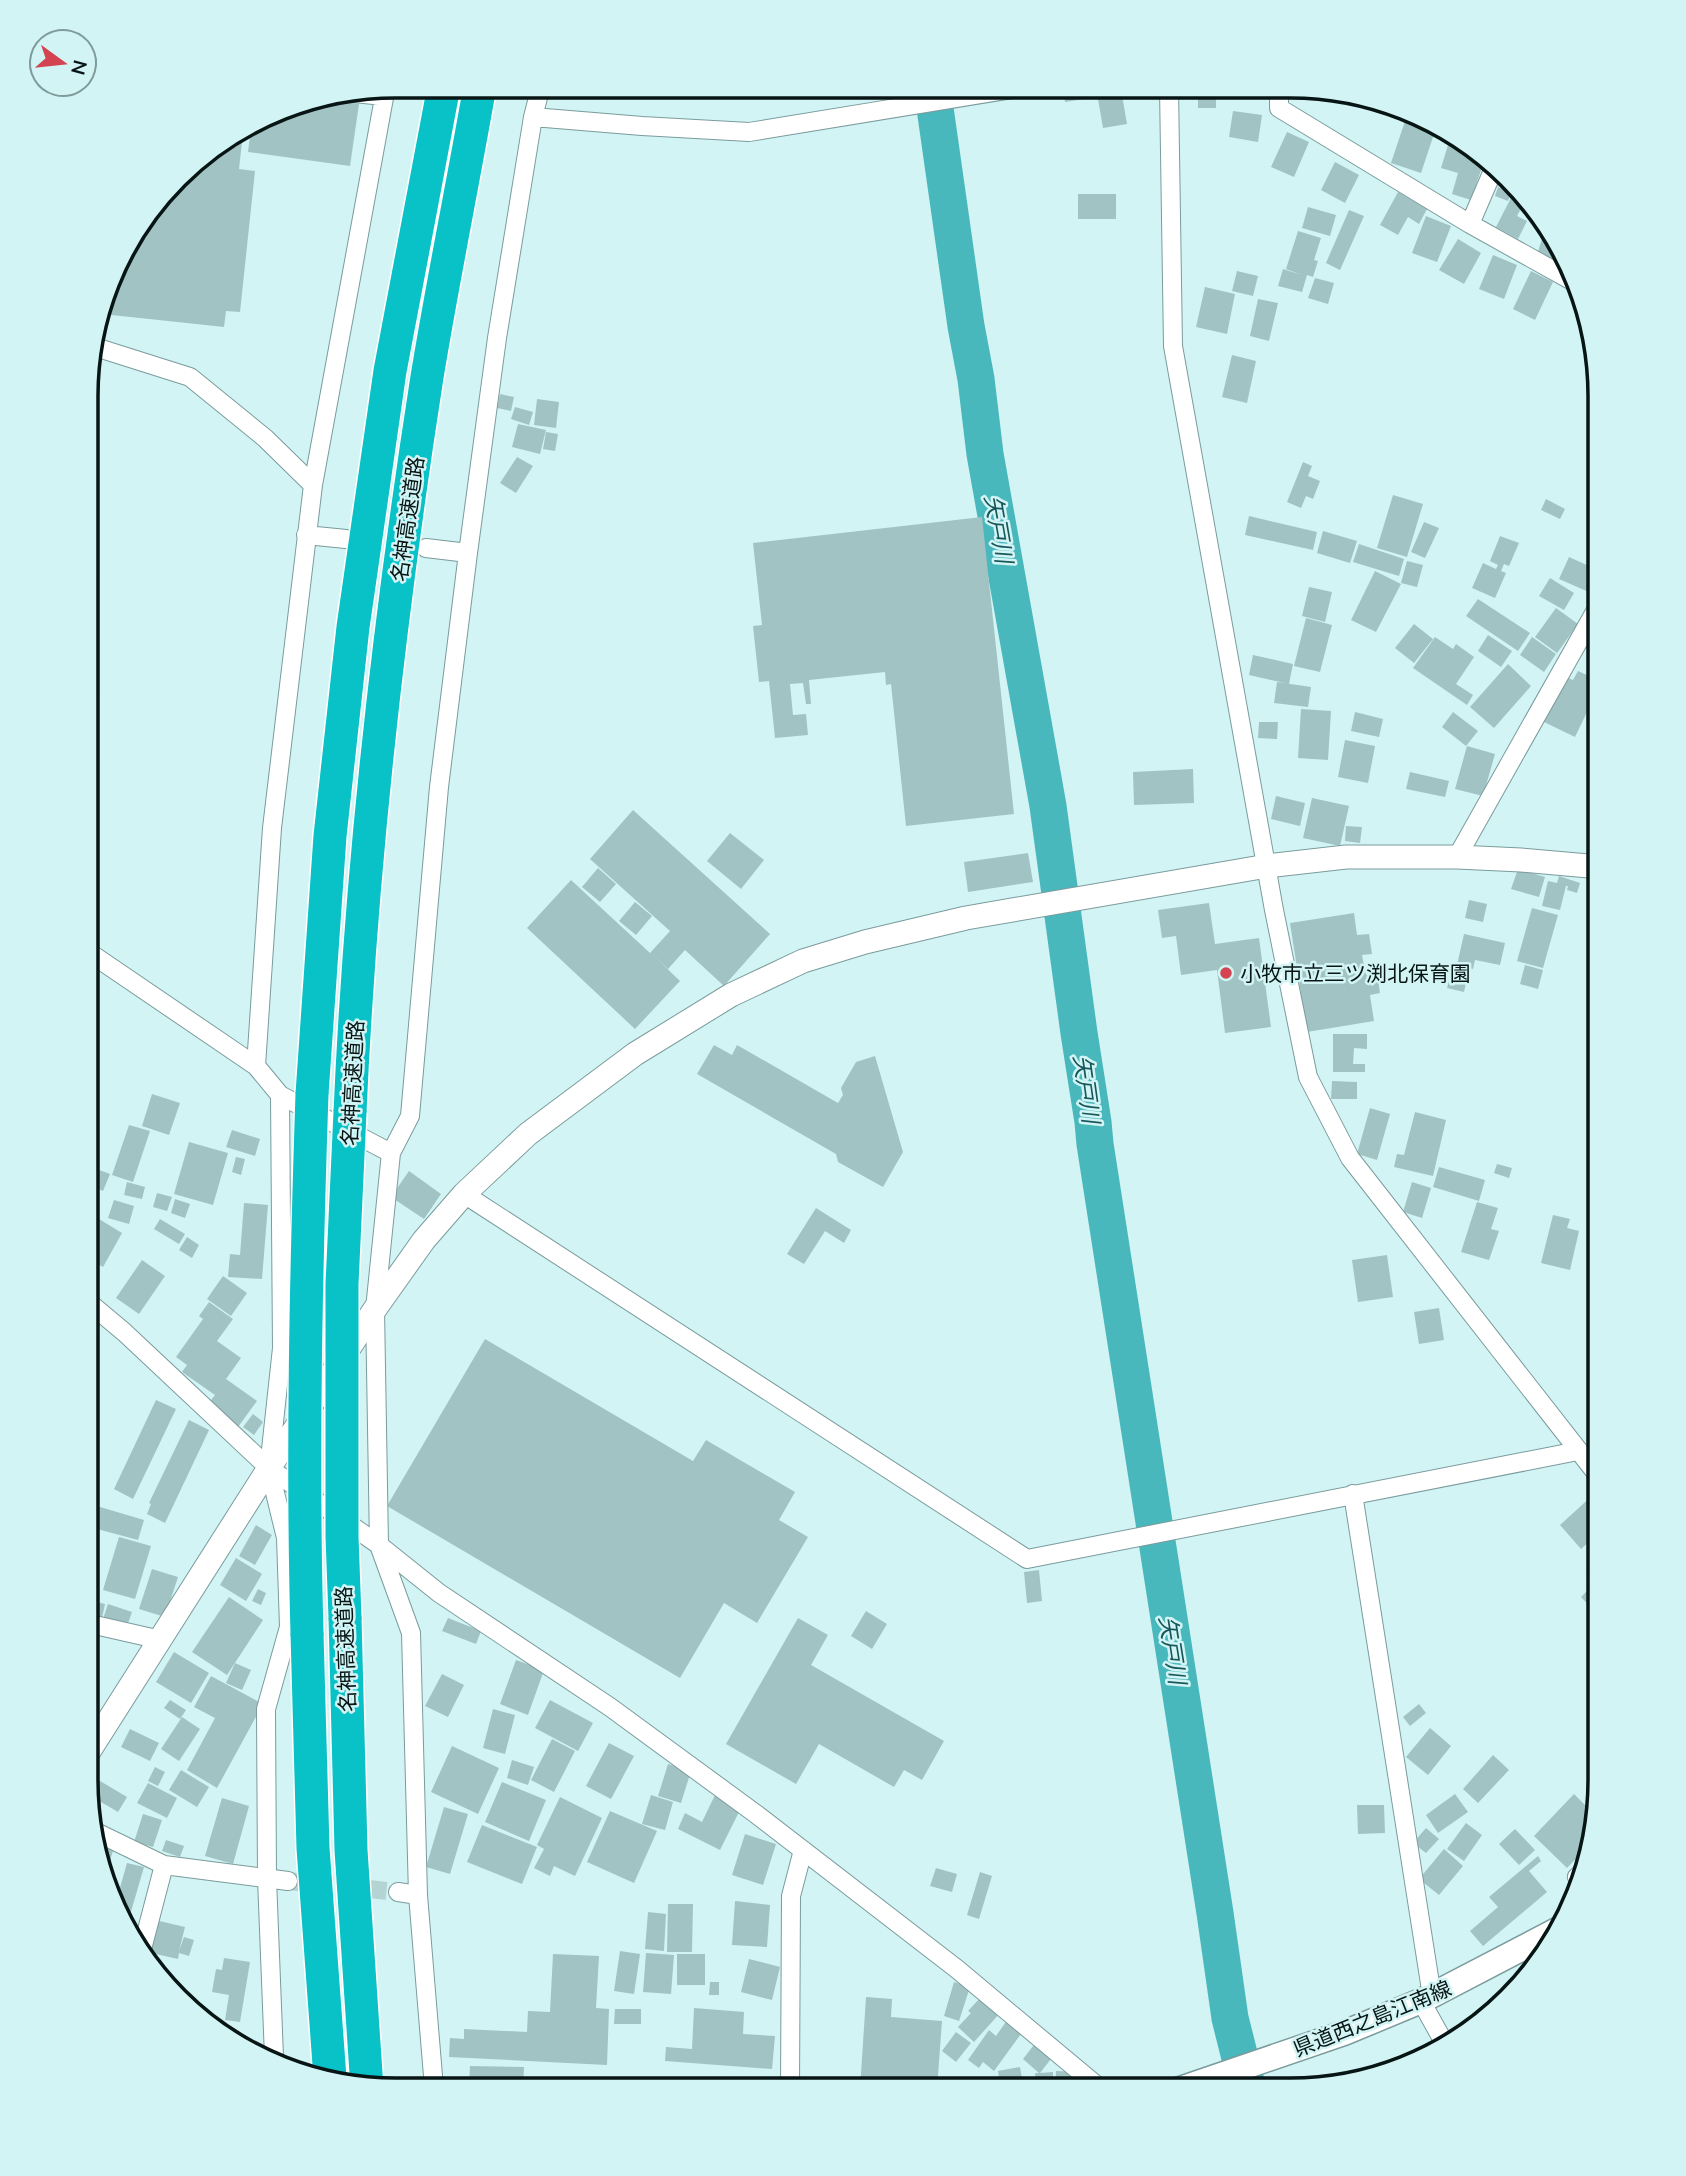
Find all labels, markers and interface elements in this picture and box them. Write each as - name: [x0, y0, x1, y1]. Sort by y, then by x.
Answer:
- north arrow: [28, 28, 98, 98]
- text: N: [66, 57, 93, 77]
- street label: 名神高速道路: [385, 455, 429, 583]
- water label: 矢戸川: [979, 493, 1020, 568]
- place label: 小牧市立三ツ渕北保育園: [1240, 960, 1471, 986]
- marker: 小牧市立三ツ渕北保育園: [1218, 965, 1234, 981]
- street label: 名神高速道路: [336, 1019, 368, 1147]
- water label: 矢戸川: [1068, 1053, 1107, 1128]
- street label: 名神高速道路: [330, 1586, 360, 1712]
- water label: 矢戸川: [1153, 1614, 1193, 1689]
- street label: 県道西之島江南線: [1289, 1974, 1455, 2062]

